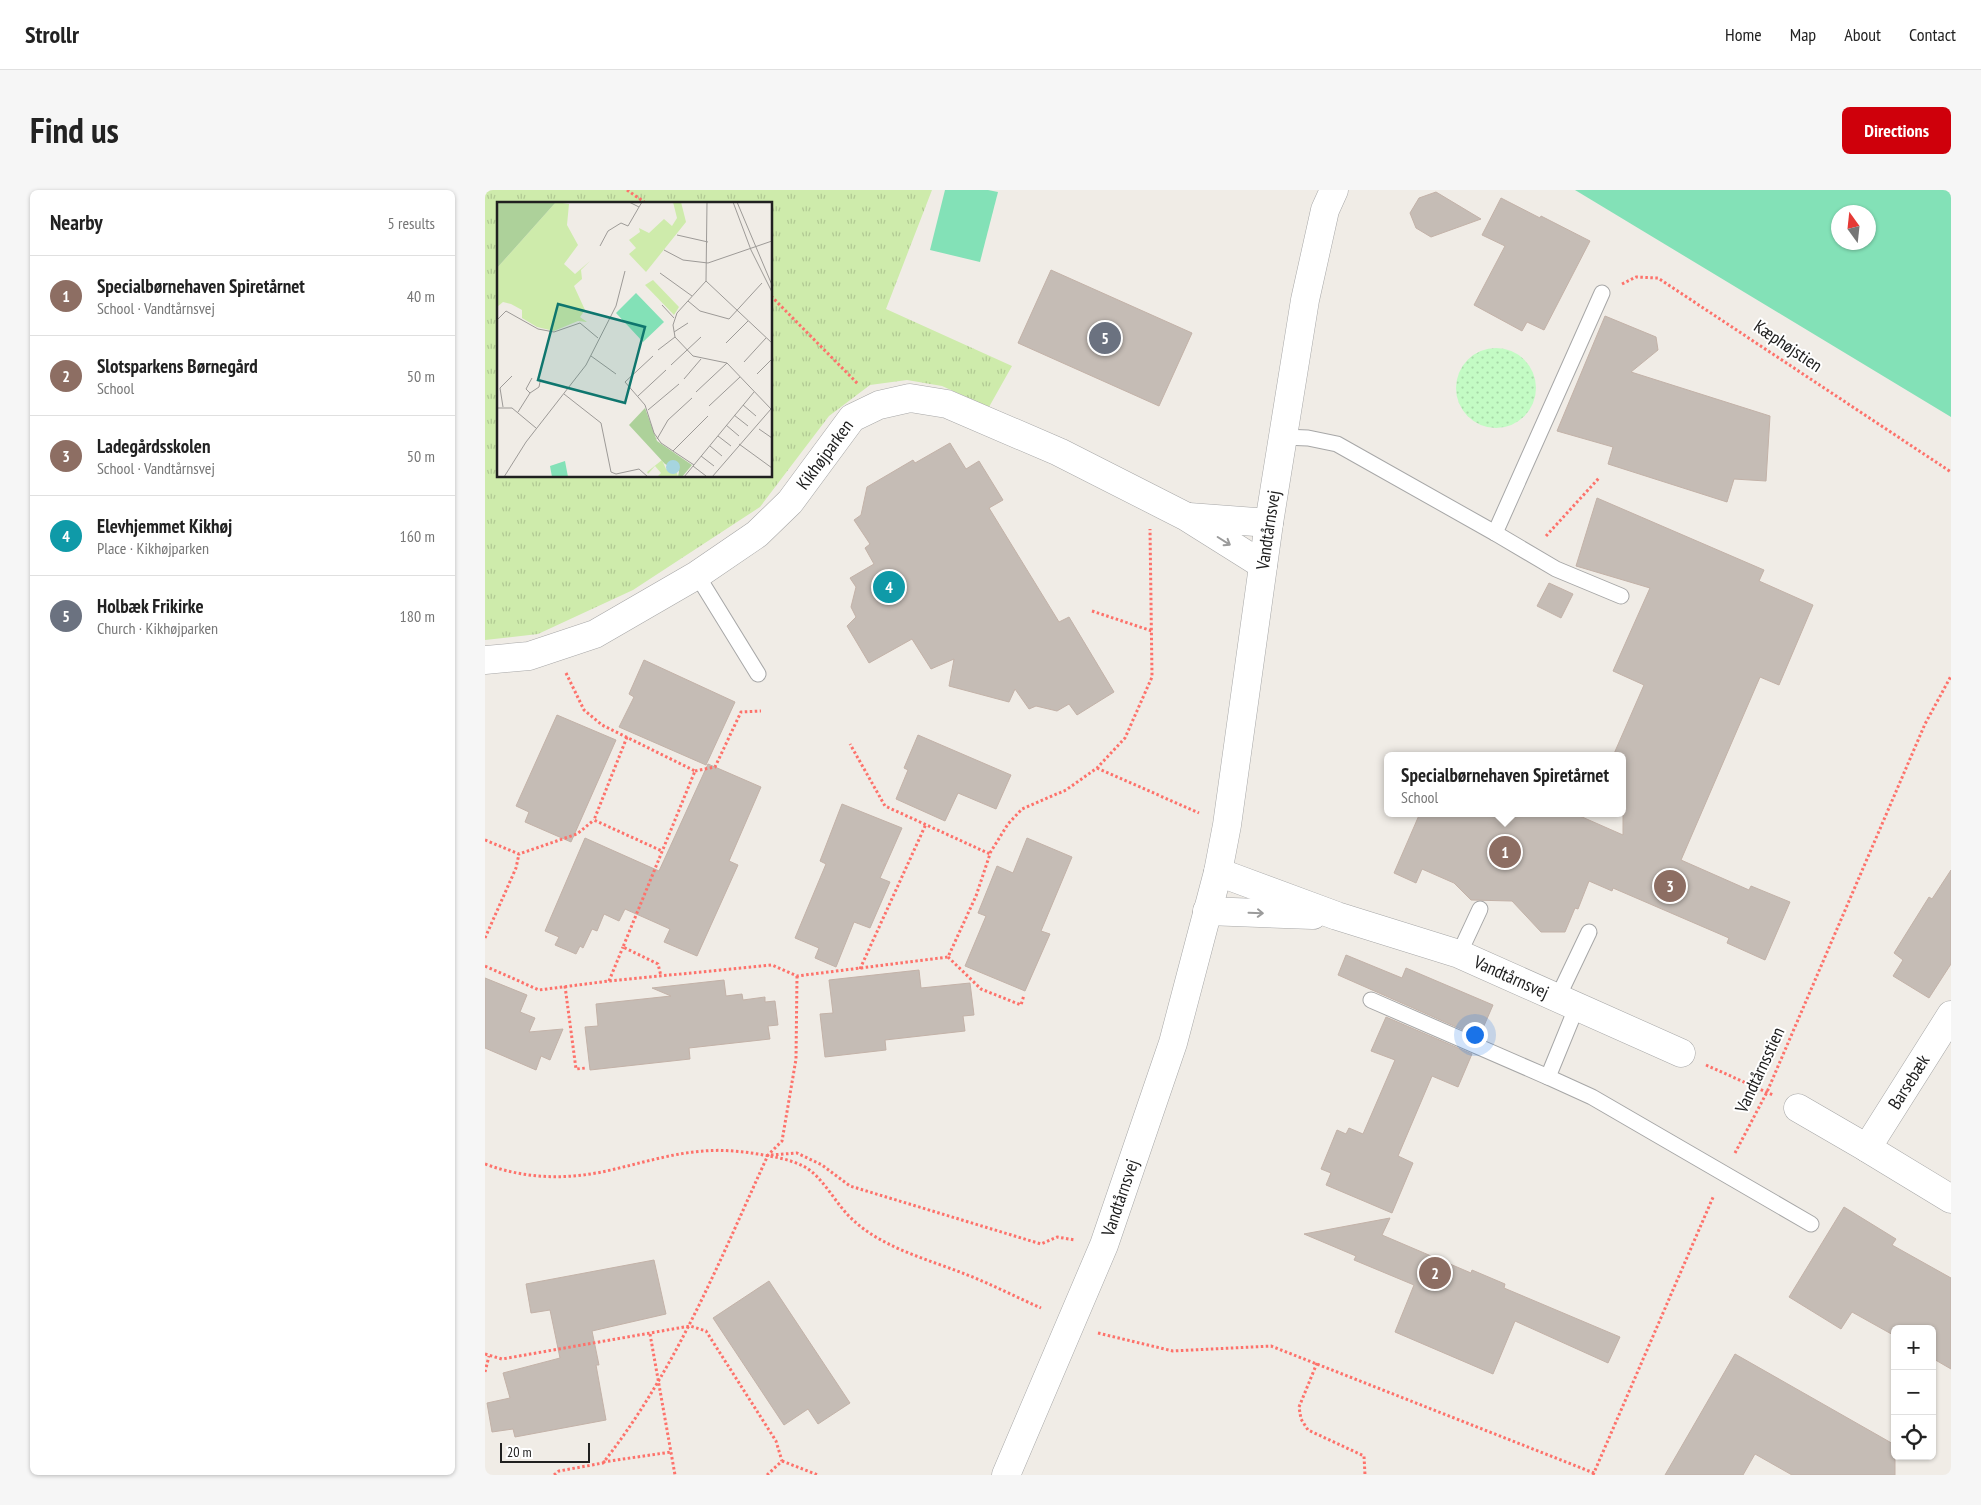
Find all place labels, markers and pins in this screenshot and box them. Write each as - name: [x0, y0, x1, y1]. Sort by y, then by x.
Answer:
- pin: 5: [1089, 319, 1121, 357]
- pin: 4: [873, 568, 905, 606]
- pin: 1: [1489, 833, 1521, 871]
- pin: 3: [1654, 867, 1686, 905]
- pin: 2: [1419, 1254, 1451, 1292]

